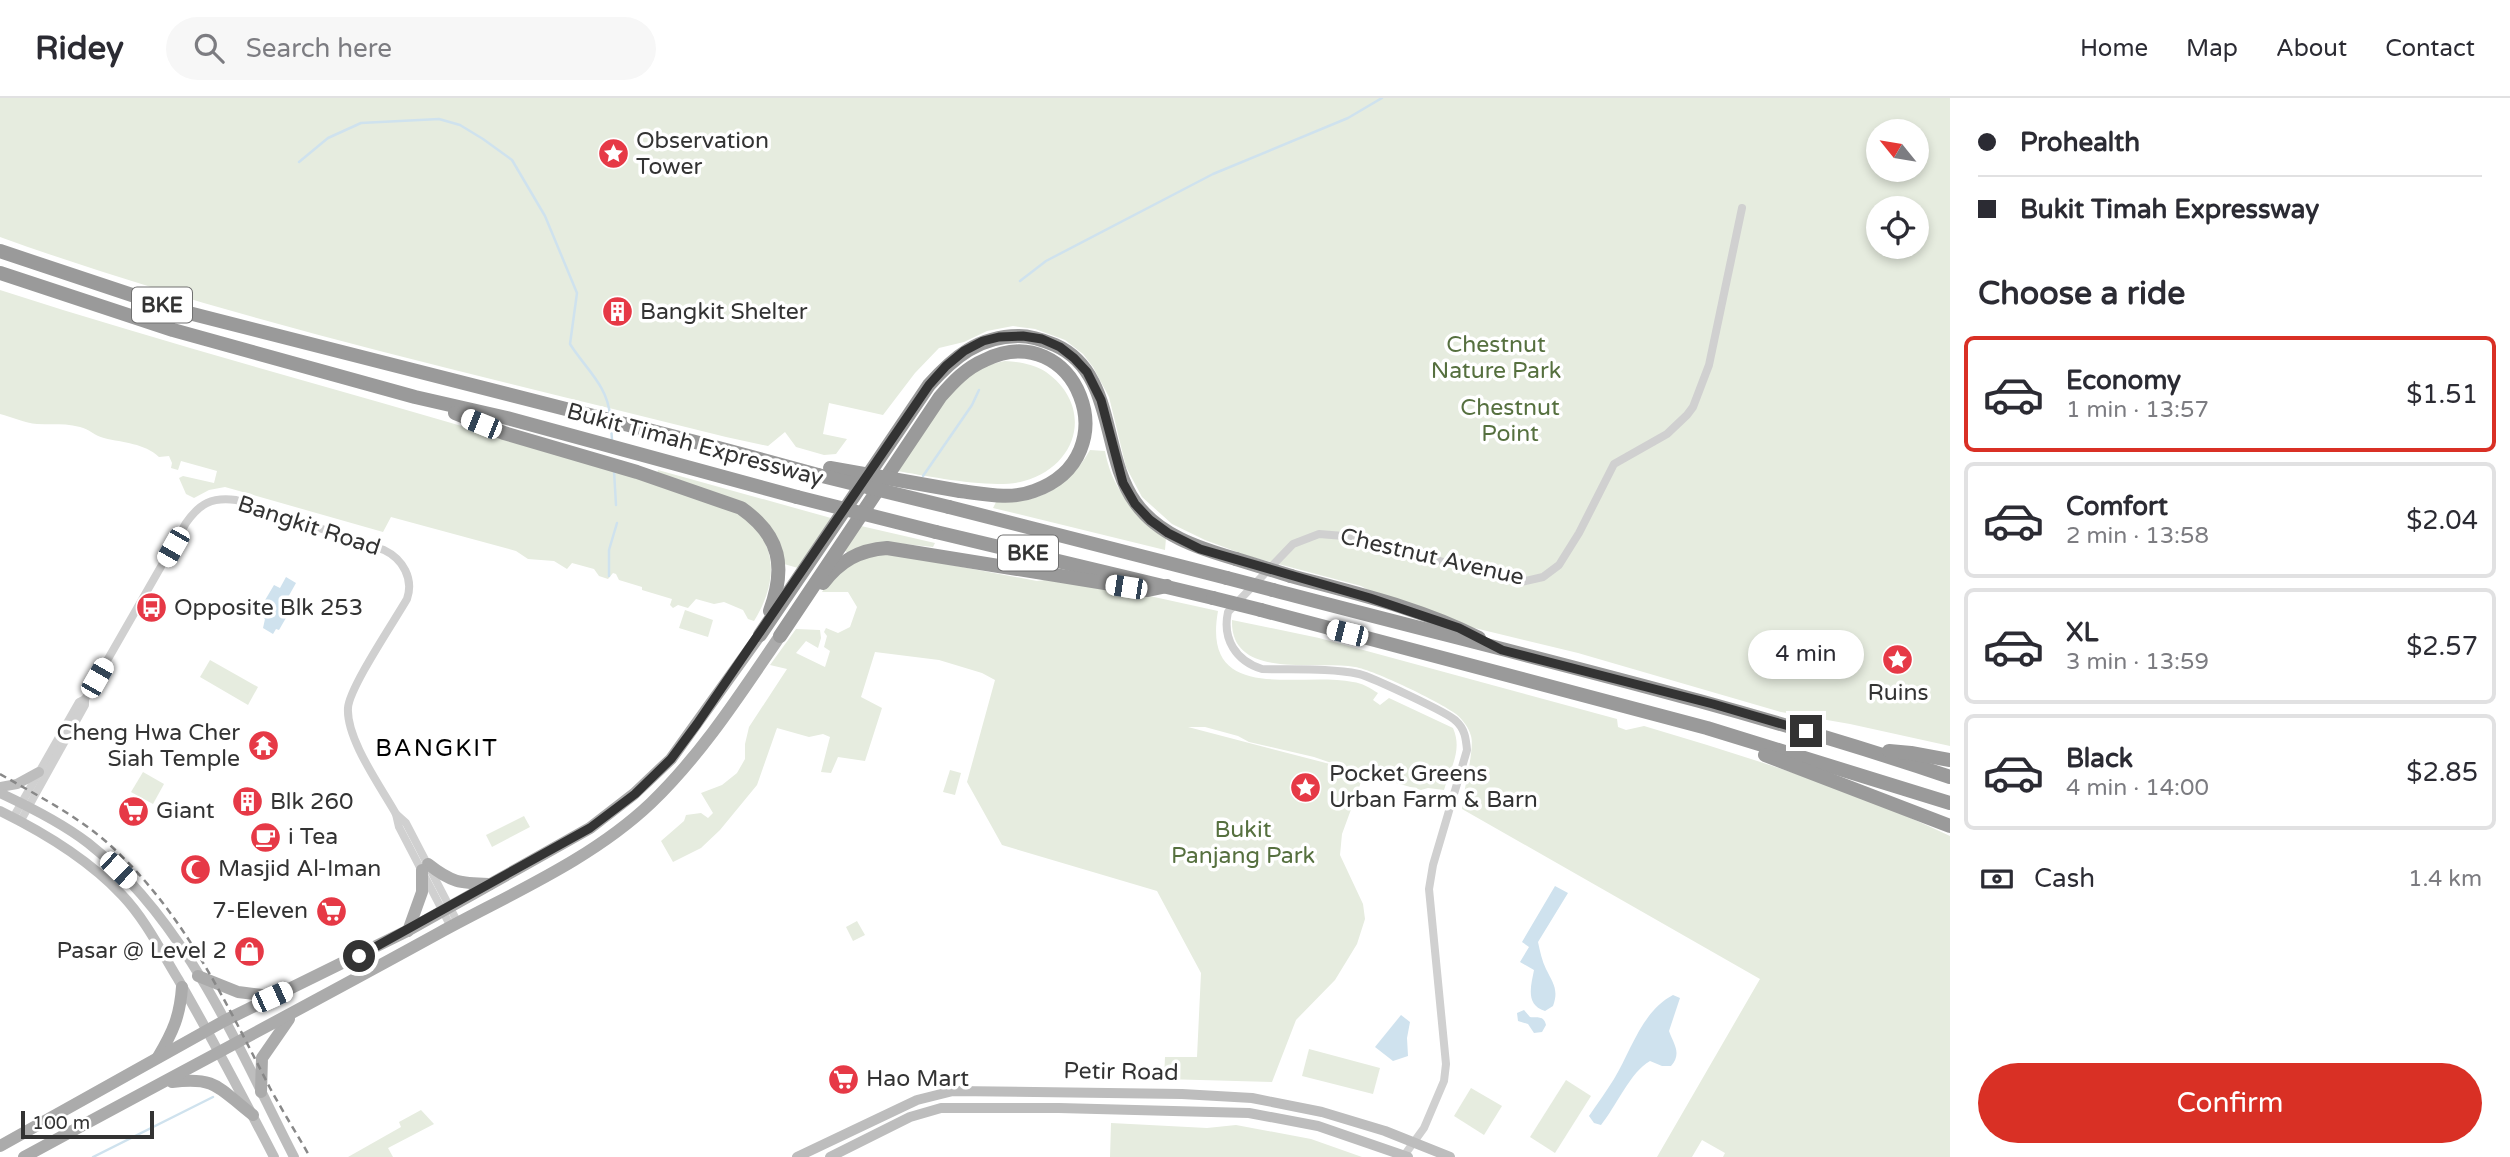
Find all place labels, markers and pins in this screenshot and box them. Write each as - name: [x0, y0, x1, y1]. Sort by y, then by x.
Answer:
- place label: Observation Tower: [636, 127, 769, 181]
- place icon: Observation Tower: [596, 137, 630, 171]
- building icon: Bangkit Shelter: [600, 295, 634, 329]
- place label: Bangkit Shelter: [640, 298, 808, 326]
- bus stop icon: Opposite Blk 253: [134, 591, 168, 625]
- place label: Opposite Blk 253: [174, 594, 363, 622]
- place icon: Ruins: [1881, 642, 1915, 676]
- place label: Ruins: [1867, 679, 1929, 707]
- place label: Cheng Hwa Cher Siah Temple: [57, 719, 240, 773]
- temple icon: Cheng Hwa Cher Siah Temple: [246, 729, 280, 763]
- place label: Pocket Greens Urban Farm & Barn: [1329, 760, 1538, 814]
- place icon: Pocket Greens Urban Farm & Barn: [1289, 770, 1323, 804]
- building icon: Blk 260: [230, 785, 264, 819]
- place label: Blk 260: [270, 788, 353, 816]
- supermarket icon: Giant: [116, 794, 150, 828]
- place label: Giant: [156, 797, 215, 825]
- cafe icon: i Tea: [248, 820, 282, 854]
- place label: i Tea: [288, 823, 338, 851]
- mosque icon: Masjid Al-Iman: [178, 852, 212, 886]
- place label: Masjid Al-Iman: [218, 855, 381, 883]
- supermarket icon: 7-Eleven: [314, 894, 348, 928]
- place label: 7-Eleven: [212, 897, 308, 925]
- shop icon: Pasar @ Level 2: [233, 934, 267, 968]
- place label: Pasar @ Level 2: [56, 937, 227, 965]
- supermarket icon: Hao Mart: [826, 1062, 860, 1096]
- place label: Hao Mart: [866, 1065, 969, 1093]

